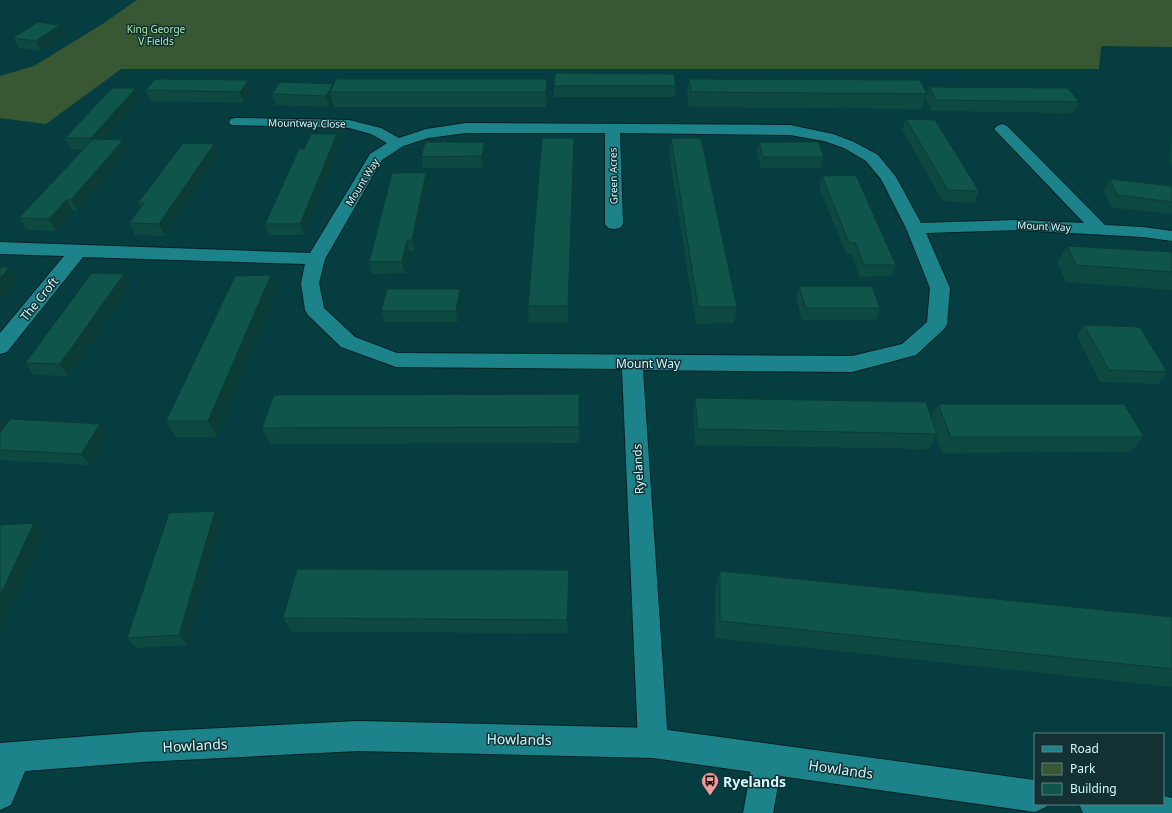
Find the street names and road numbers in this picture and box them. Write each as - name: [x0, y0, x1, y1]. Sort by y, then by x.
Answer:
- street label: Mountway Close: [268, 115, 346, 131]
- street label: Green Acres: [606, 147, 620, 205]
- street label: Mount Way: [342, 155, 383, 208]
- street label: Mount Way: [1017, 218, 1072, 234]
- street label: The Croft: [16, 273, 62, 325]
- street label: Mount Way: [616, 355, 681, 372]
- street label: Ryelands: [628, 443, 648, 495]
- street label: Howlands: [486, 729, 552, 749]
- street label: Howlands: [162, 734, 228, 756]
- street label: Howlands: [807, 755, 875, 783]

